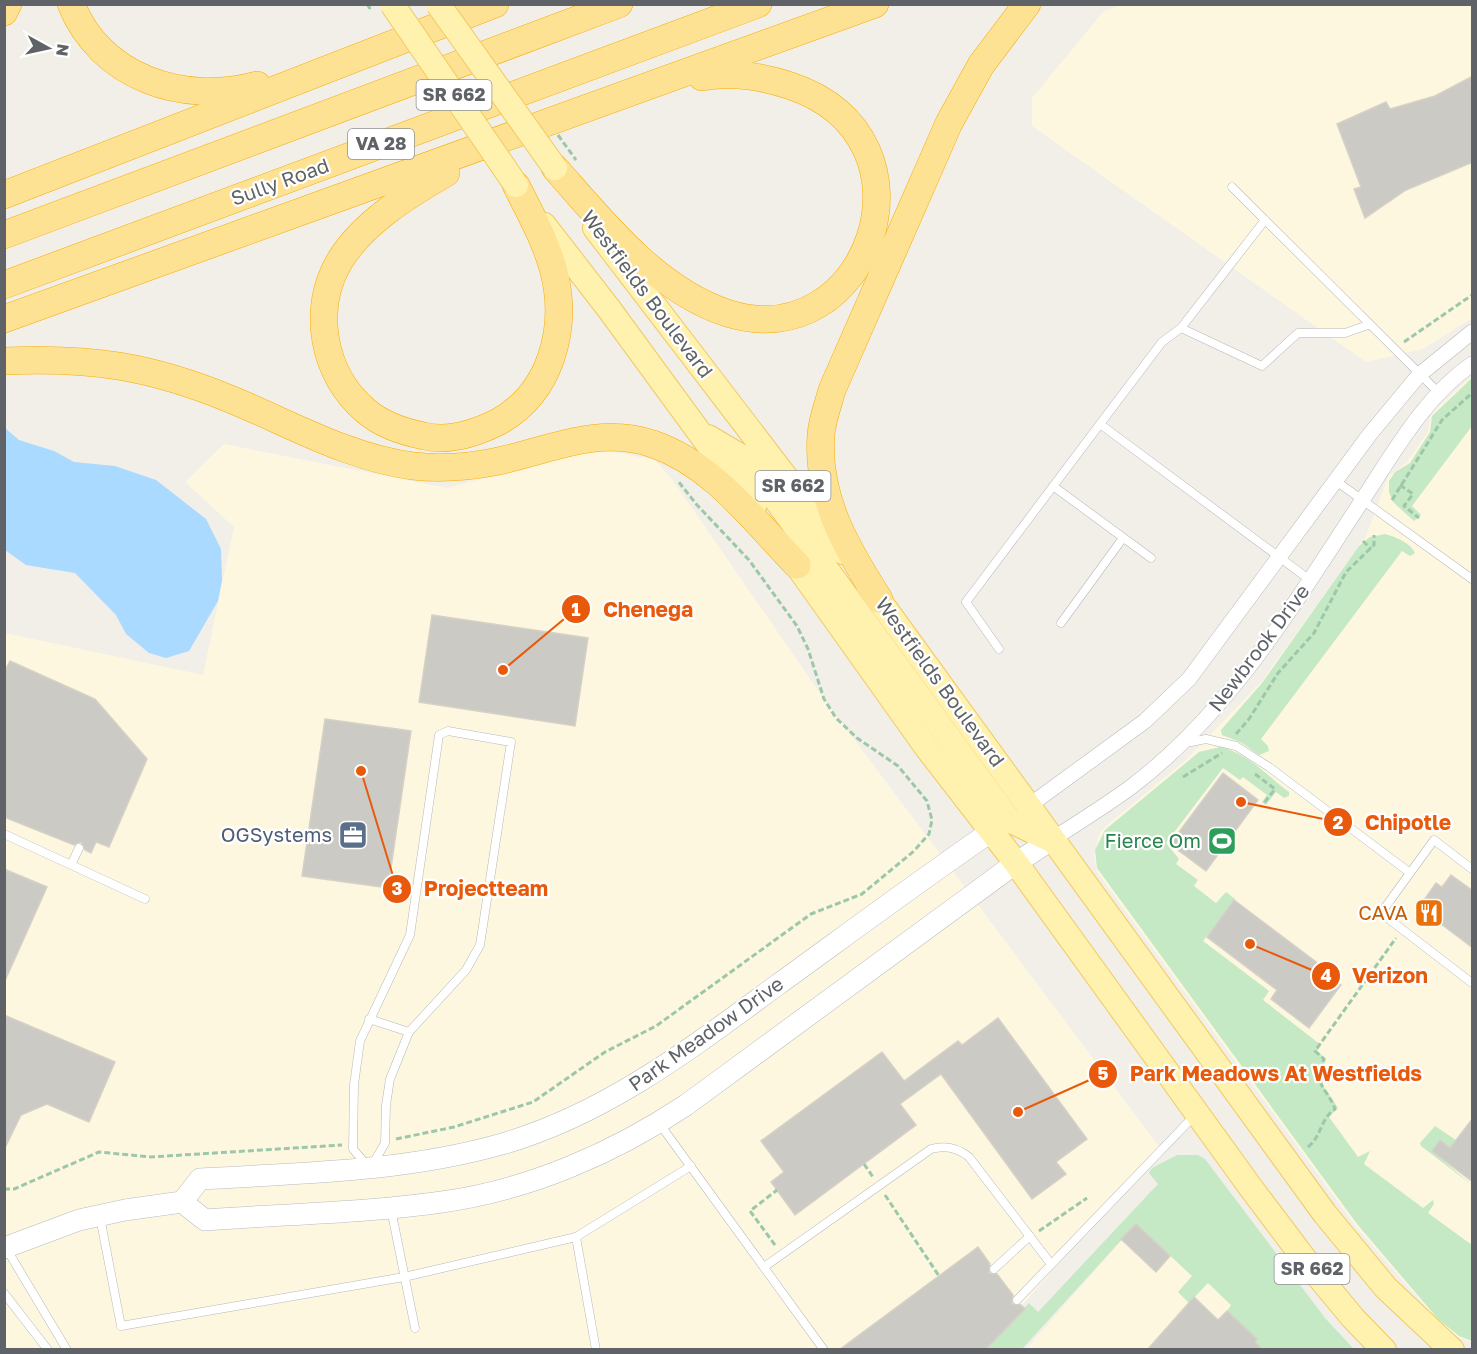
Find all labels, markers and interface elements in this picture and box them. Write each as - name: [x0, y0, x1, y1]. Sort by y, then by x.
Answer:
- north arrow: [18, 18, 78, 78]
- text: N: [52, 43, 74, 58]
- road number: SR 662: [416, 80, 492, 110]
- road number: VA 28: [348, 129, 414, 159]
- street label: Sully Road: [227, 152, 332, 210]
- street label: Westfields Boulevard: [577, 205, 719, 382]
- road number: SR 662: [756, 471, 830, 501]
- street label: Newbrook Drive: [1203, 579, 1314, 716]
- callout: Chenega: [561, 590, 705, 629]
- street label: Westfields Boulevard: [871, 592, 1010, 771]
- text: Chenega: [603, 596, 693, 622]
- text: 1: [571, 598, 581, 620]
- callout: Chipotle: [1323, 803, 1463, 842]
- text: Chipotle: [1365, 809, 1451, 835]
- text: 2: [1333, 811, 1344, 833]
- office icon: OGSystems: [337, 819, 369, 851]
- place label: OGSystems: [221, 822, 332, 846]
- sports icon: Fierce Om: [1206, 825, 1238, 857]
- place label: Fierce Om: [1105, 828, 1201, 852]
- callout: Projectteam: [382, 869, 560, 908]
- text: Projectteam: [424, 875, 548, 901]
- text: 3: [392, 877, 403, 899]
- restaurant icon: CAVA: [1413, 897, 1445, 929]
- place label: CAVA: [1358, 900, 1408, 924]
- callout: Verizon: [1311, 956, 1440, 995]
- text: Verizon: [1352, 962, 1428, 988]
- text: 4: [1320, 964, 1332, 986]
- street label: Park Meadow Drive: [623, 971, 787, 1096]
- callout: Park Meadows At Westfields: [1088, 1054, 1434, 1093]
- text: Park Meadows At Westfields: [1130, 1060, 1422, 1086]
- text: 5: [1098, 1062, 1109, 1084]
- road number: SR 662: [1274, 1254, 1350, 1284]

